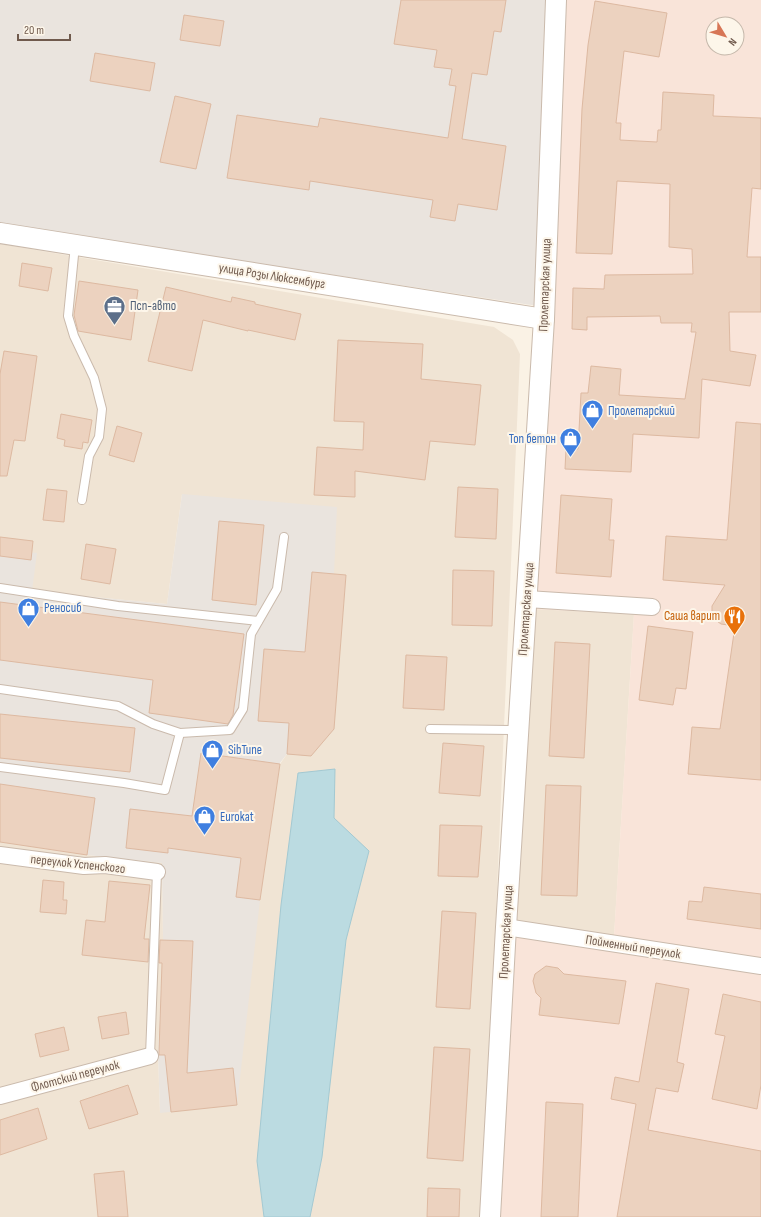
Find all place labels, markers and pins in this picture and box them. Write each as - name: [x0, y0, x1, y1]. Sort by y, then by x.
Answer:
- office icon: Псп-авто: [101, 293, 127, 326]
- place label: Псп-авто: [130, 298, 176, 314]
- shop icon: Пролетарский: [579, 398, 605, 431]
- place label: Пролетарский: [608, 403, 675, 419]
- shop icon: Топ бетон: [558, 426, 584, 459]
- place label: Топ бетон: [509, 431, 556, 447]
- shop icon: Реносиб: [16, 595, 42, 628]
- place label: Реносиб: [44, 600, 82, 616]
- restaurant icon: Саша варит: [722, 603, 748, 636]
- place label: Саша варит: [664, 608, 720, 624]
- shop icon: SibTune: [199, 737, 225, 770]
- place label: SibTune: [228, 742, 262, 758]
- shop icon: Eurokat: [191, 804, 217, 837]
- place label: Eurokat: [220, 809, 254, 825]

